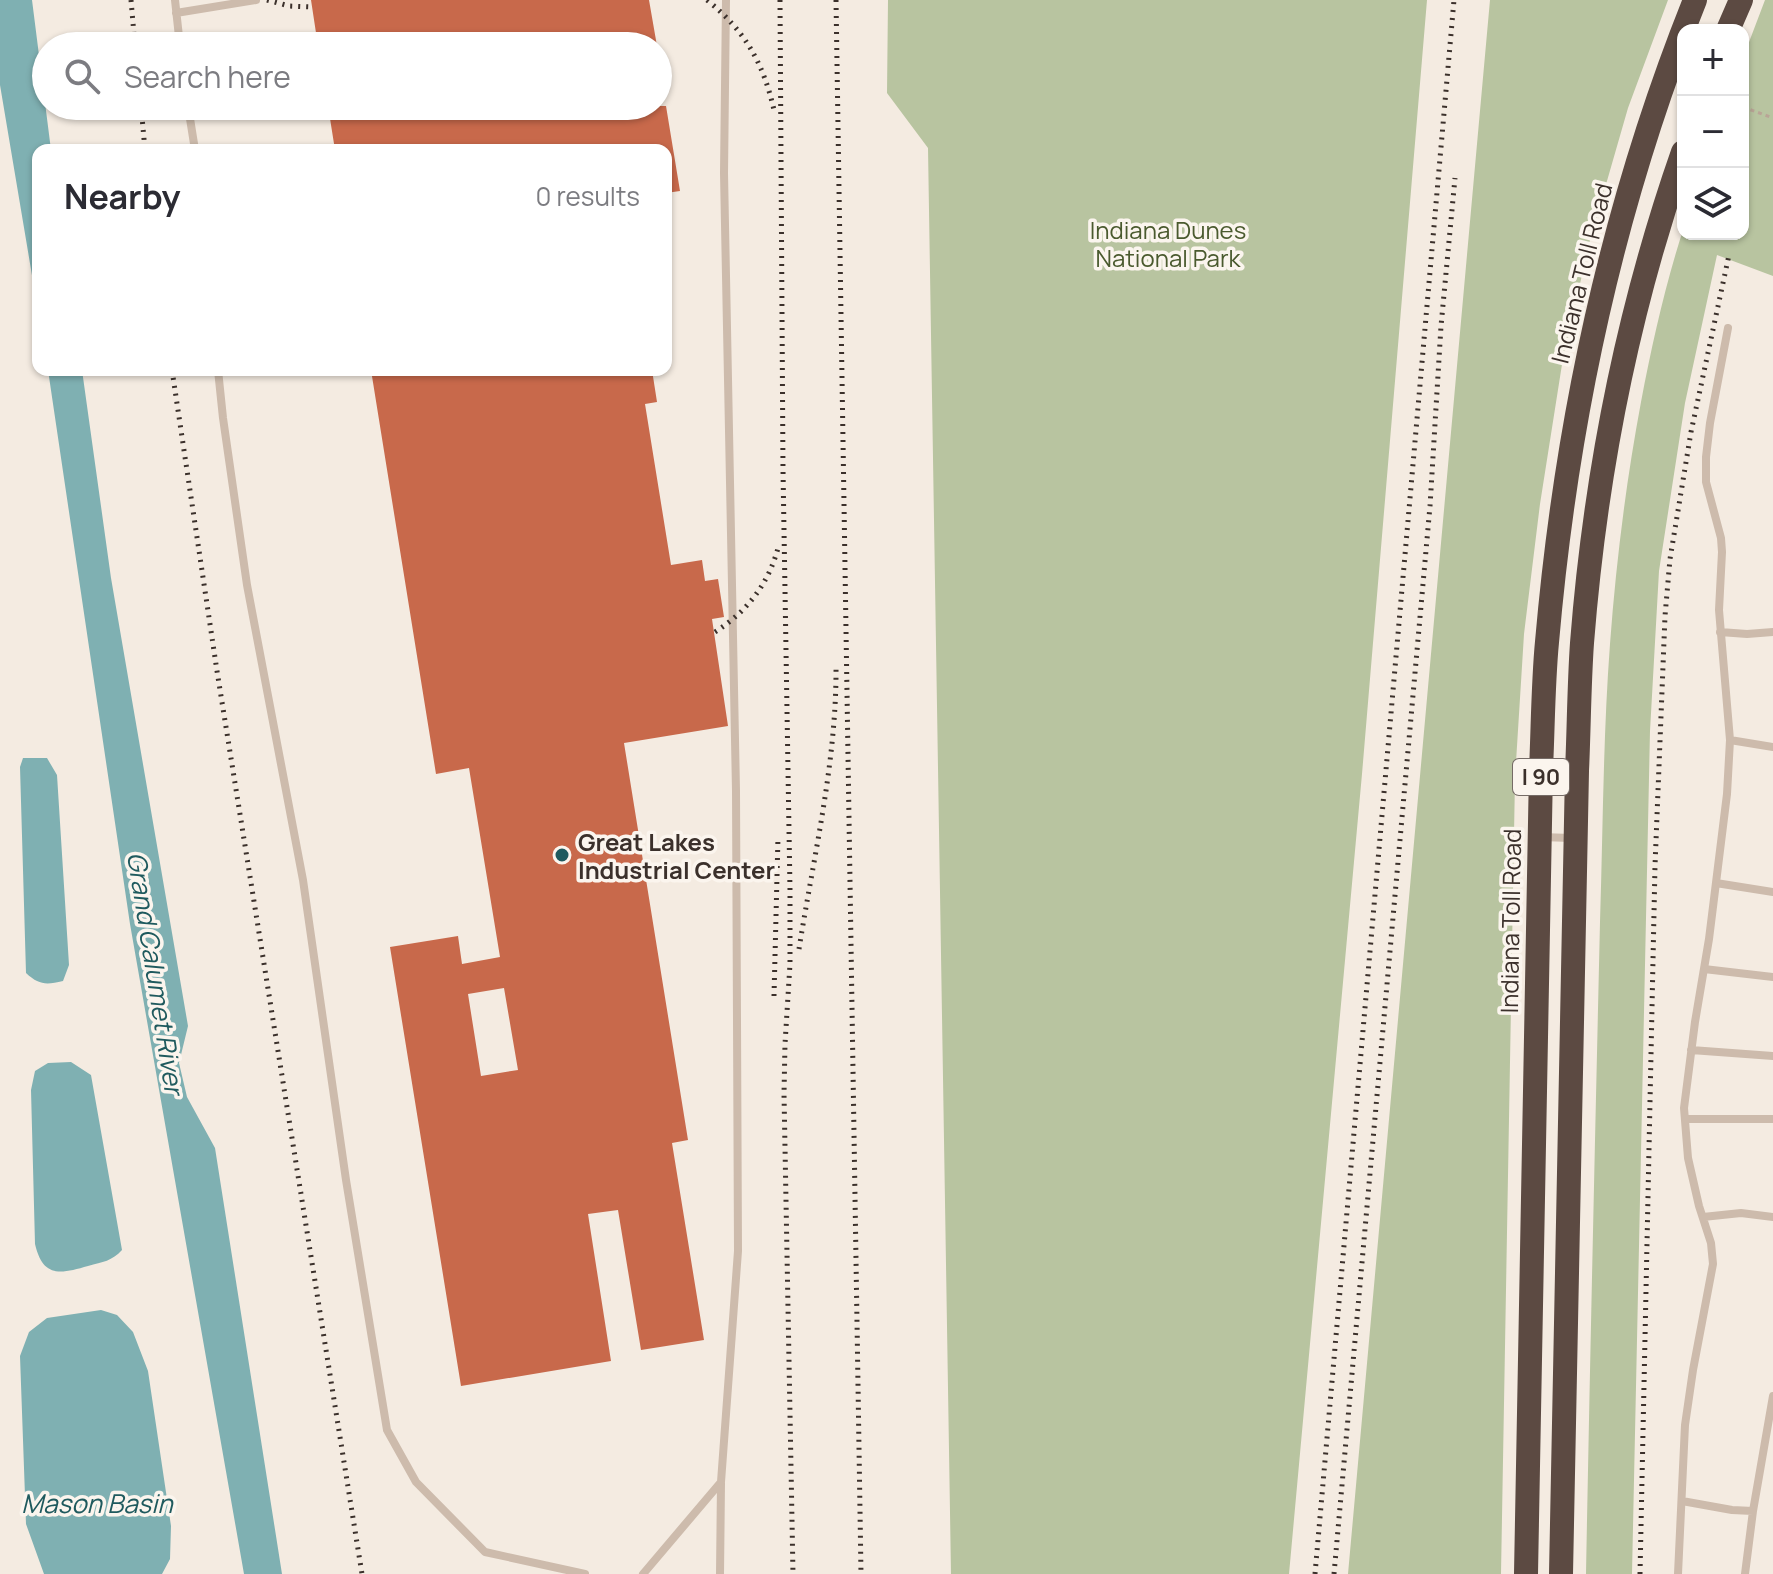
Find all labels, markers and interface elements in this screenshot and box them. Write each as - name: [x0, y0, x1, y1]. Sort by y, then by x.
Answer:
- map controls: [1677, 24, 1749, 240]
- button: +: [1677, 24, 1749, 96]
- search box: [32, 32, 672, 120]
- icon: search: [60, 54, 104, 98]
- text: Search here: [124, 56, 291, 97]
- button: −: [1677, 96, 1749, 168]
- button: layers: [1677, 168, 1749, 240]
- text: Nearby: [64, 173, 180, 219]
- text: 0 results: [535, 178, 640, 214]
- street label: Indiana Toll Road: [1543, 179, 1619, 367]
- park label: Indiana Dunes National Park: [1090, 213, 1246, 274]
- road number: I 90: [1513, 759, 1569, 795]
- place label: Great Lakes Industrial Center: [578, 825, 775, 886]
- street label: Indiana Toll Road: [1492, 828, 1528, 1014]
- marker: Great Lakes Industrial Center: [553, 846, 571, 864]
- water label: Grand Calumet River: [119, 849, 193, 1100]
- water label: Mason Basin: [21, 1485, 174, 1521]

